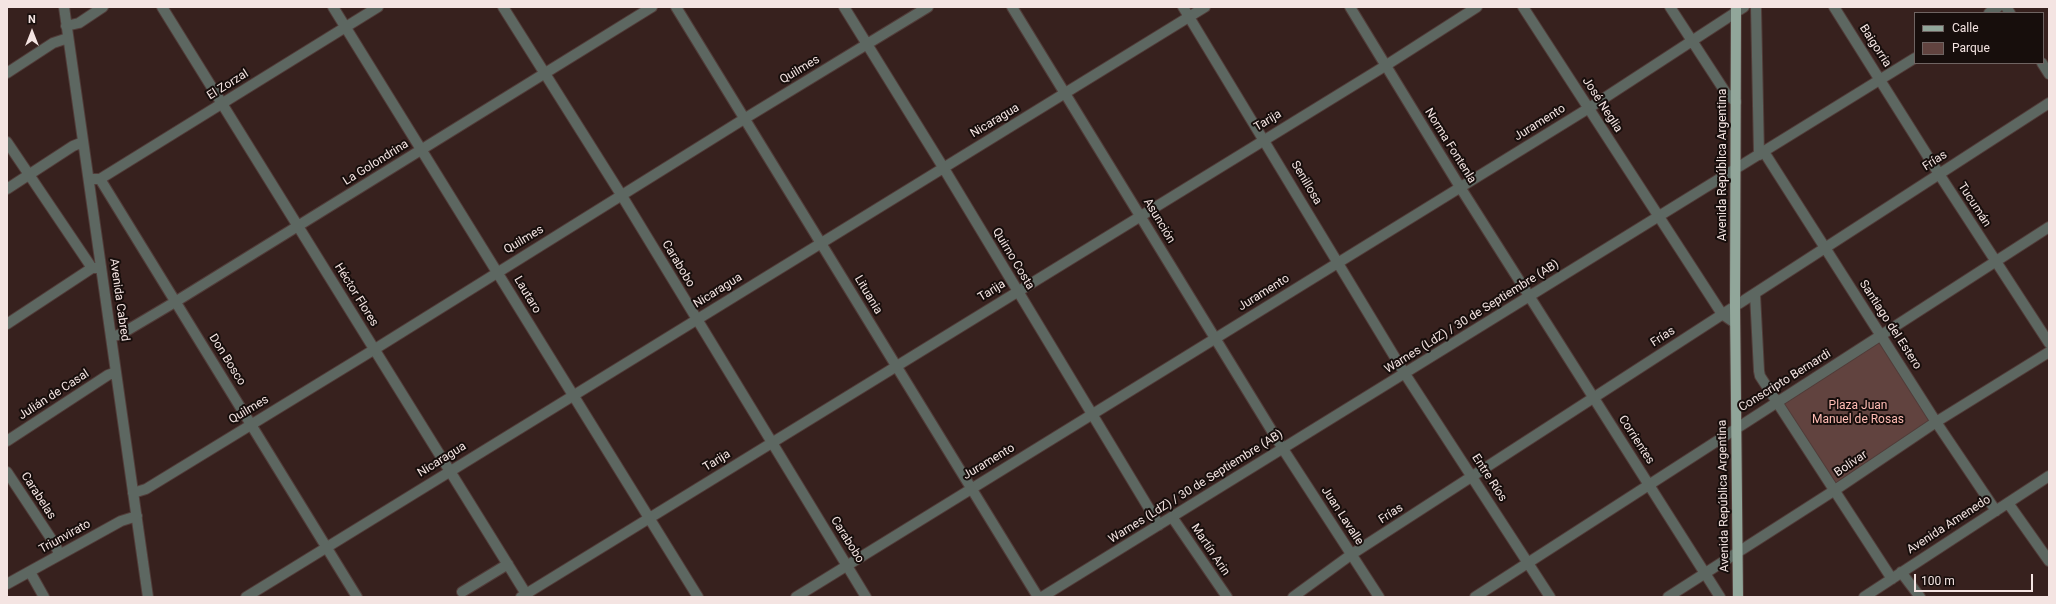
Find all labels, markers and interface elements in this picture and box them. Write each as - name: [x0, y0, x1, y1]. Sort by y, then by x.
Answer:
- north arrow: [12, 12, 52, 52]
- legend: [1914, 12, 2044, 64]
- text: N: [28, 13, 36, 26]
- text: Calle: [1952, 21, 1979, 35]
- street label: Baigorria: [1856, 22, 1894, 70]
- text: Parque: [1952, 41, 1990, 55]
- street label: Quilmes: [778, 53, 822, 87]
- street label: El Zorzal: [205, 67, 251, 103]
- street label: José Neglia: [1579, 75, 1625, 135]
- street label: Avenida República Argentina: [1716, 89, 1730, 241]
- street label: Nicaragua: [968, 101, 1022, 141]
- street label: Juramento: [1512, 102, 1568, 144]
- street label: Norma Fontenla: [1421, 106, 1479, 186]
- street label: Tarija: [1252, 107, 1284, 135]
- street label: La Golondrina: [341, 137, 411, 189]
- street label: Frías: [1920, 148, 1950, 174]
- street label: Senillosa: [1287, 159, 1325, 207]
- street label: Tucumán: [1954, 180, 1994, 230]
- street label: Asunción: [1140, 196, 1178, 246]
- street label: Quilmes: [502, 223, 546, 257]
- street label: Quirno Costa: [989, 225, 1037, 293]
- street label: Carabobo: [658, 238, 698, 290]
- street label: Warnes (LdZ) / 30 de Septiembre (AB): [1382, 257, 1562, 377]
- street label: Avenida Cabred: [106, 258, 132, 342]
- street label: Héctor Flores: [331, 261, 381, 329]
- street label: Nicaragua: [691, 270, 745, 312]
- street label: Juramento: [1236, 272, 1292, 314]
- street label: Lituania: [851, 273, 885, 317]
- street label: Lautaro: [510, 274, 544, 316]
- street label: Tarija: [976, 277, 1008, 305]
- street label: Santiago del Estero: [1856, 278, 1924, 372]
- street label: Frías: [1648, 324, 1678, 350]
- street label: Don Bosco: [206, 332, 248, 388]
- street label: Conscripto Bernardi: [1736, 347, 1834, 415]
- street label: Julián de Casal: [16, 367, 92, 423]
- street label: Quilmes: [227, 393, 271, 427]
- park label: Plaza Juan Manuel de Rosas: [1812, 399, 1904, 427]
- street label: Corrientes: [1615, 413, 1657, 467]
- street label: Avenida República Argentina: [1715, 420, 1733, 572]
- street label: Warnes (LdZ) / 30 de Septiembre (AB): [1106, 427, 1286, 547]
- street label: Nicaragua: [415, 439, 469, 481]
- street label: Juramento: [961, 441, 1017, 483]
- street label: Tarija: [701, 447, 733, 475]
- street label: Bolívar: [1832, 448, 1870, 480]
- street label: Entre Ríos: [1468, 451, 1510, 505]
- street label: Carabelas: [17, 470, 59, 522]
- street label: Juan Lavalle: [1318, 484, 1366, 548]
- street label: Avenida Amenedo: [1905, 493, 1993, 557]
- street label: Frías: [1376, 501, 1406, 527]
- street label: Carabobo: [827, 514, 867, 566]
- street label: Triunvirato: [37, 517, 93, 557]
- street label: Martín Arin: [1187, 521, 1233, 579]
- scale bar: [1916, 566, 2035, 592]
- text: 100 m: [1921, 574, 1955, 588]

